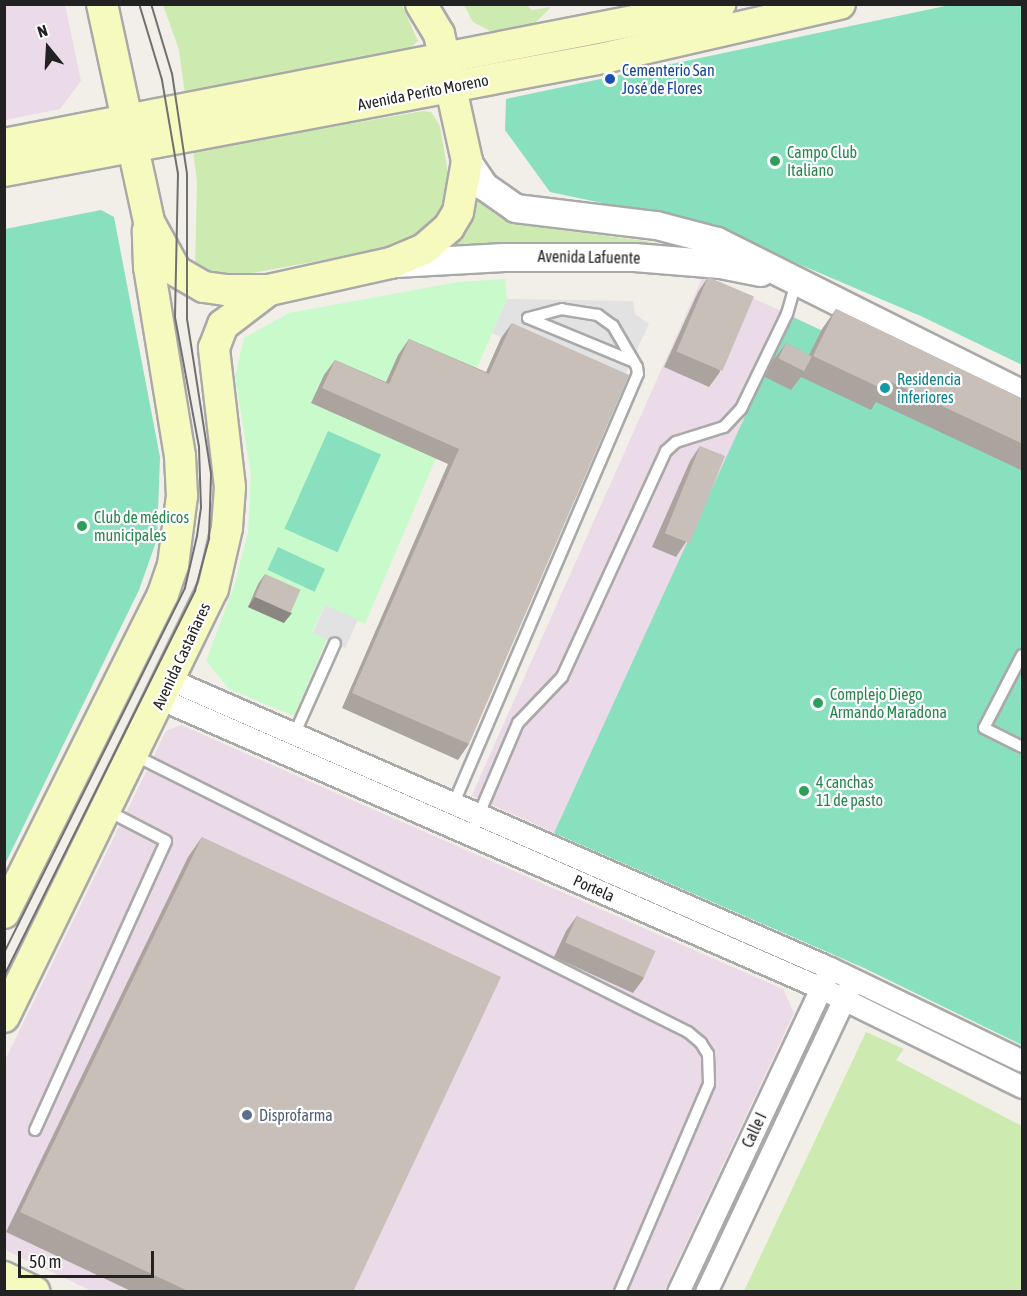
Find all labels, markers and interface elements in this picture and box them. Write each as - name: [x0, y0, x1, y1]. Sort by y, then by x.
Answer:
- north arrow: [18, 18, 78, 78]
- text: N: [35, 21, 50, 41]
- place label: Cementerio San José de Flores: [622, 60, 715, 98]
- street label: Avenida Perito Moreno: [356, 70, 490, 114]
- marker: Cementerio San José de Flores: [603, 72, 617, 86]
- place label: Campo Club Italiano: [787, 142, 857, 180]
- marker: Campo Club Italiano: [768, 154, 782, 168]
- street label: Avenida Lafuente: [537, 247, 641, 267]
- place label: Residencia inferiores: [897, 369, 961, 407]
- marker: Residencia inferiores: [878, 381, 892, 395]
- place label: Club de médicos municipales: [94, 507, 189, 545]
- marker: Club de médicos municipales: [75, 519, 89, 533]
- street label: Avenida Castañares: [148, 600, 214, 712]
- place label: Complejo Diego Armando Maradona: [830, 684, 947, 722]
- marker: Complejo Diego Armando Maradona: [811, 696, 825, 710]
- place label: 4 canchas 11 de pasto: [816, 772, 883, 810]
- marker: 4 canchas 11 de pasto: [797, 784, 811, 798]
- street label: Portela: [570, 870, 618, 906]
- place label: Disprofarma: [259, 1105, 333, 1125]
- marker: Disprofarma: [240, 1108, 254, 1122]
- street label: Calle I: [738, 1109, 770, 1151]
- scale bar: [21, 1239, 158, 1277]
- text: 50 m: [29, 1251, 61, 1272]

